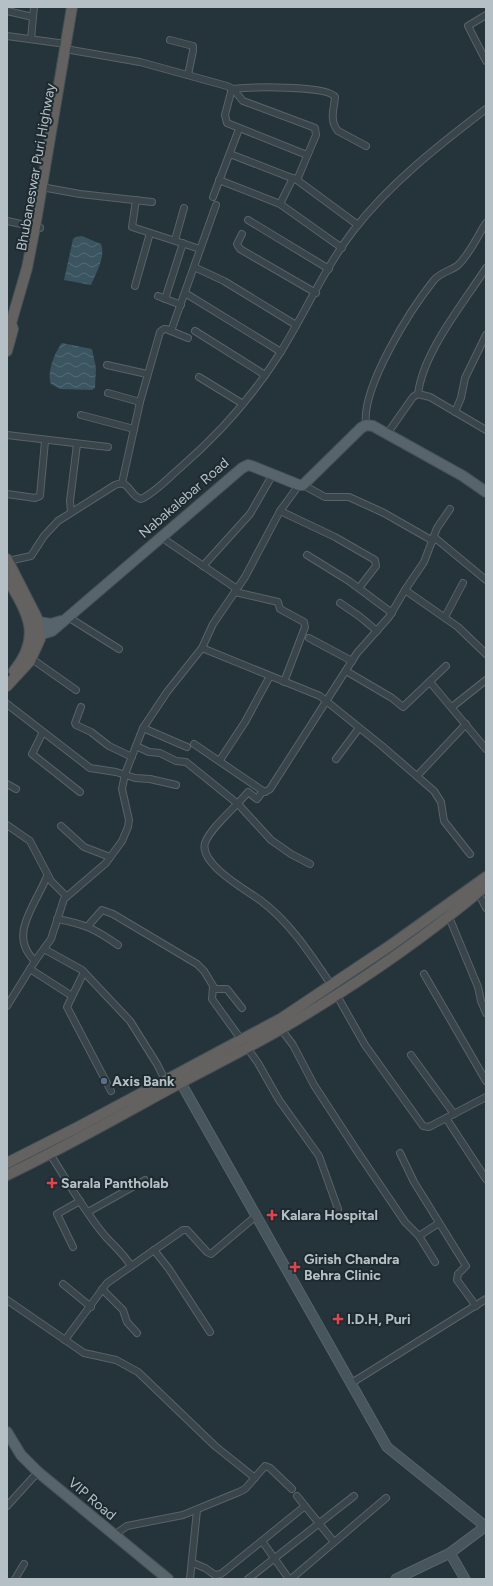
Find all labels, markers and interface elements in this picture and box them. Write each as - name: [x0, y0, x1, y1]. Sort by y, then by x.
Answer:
- street label: Bhubaneswar Puri Highway: [13, 81, 59, 252]
- street label: Nabakalebar Road: [136, 454, 232, 542]
- place label: Axis Bank: [112, 1073, 175, 1090]
- marker: Axis Bank: [99, 1076, 109, 1086]
- place label: Sarala Pantholab: [61, 1175, 169, 1192]
- marker: Sarala Pantholab: [46, 1177, 58, 1189]
- place label: Kalara Hospital: [281, 1207, 378, 1224]
- marker: Kalara Hospital: [266, 1209, 278, 1221]
- place label: Girish Chandra Behra Clinic: [304, 1251, 400, 1284]
- marker: Girish Chandra Behra Clinic: [289, 1261, 301, 1273]
- place label: I.D.H, Puri: [347, 1311, 411, 1328]
- marker: I.D.H, Puri: [332, 1313, 344, 1325]
- street label: VIP Road: [65, 1474, 119, 1524]

